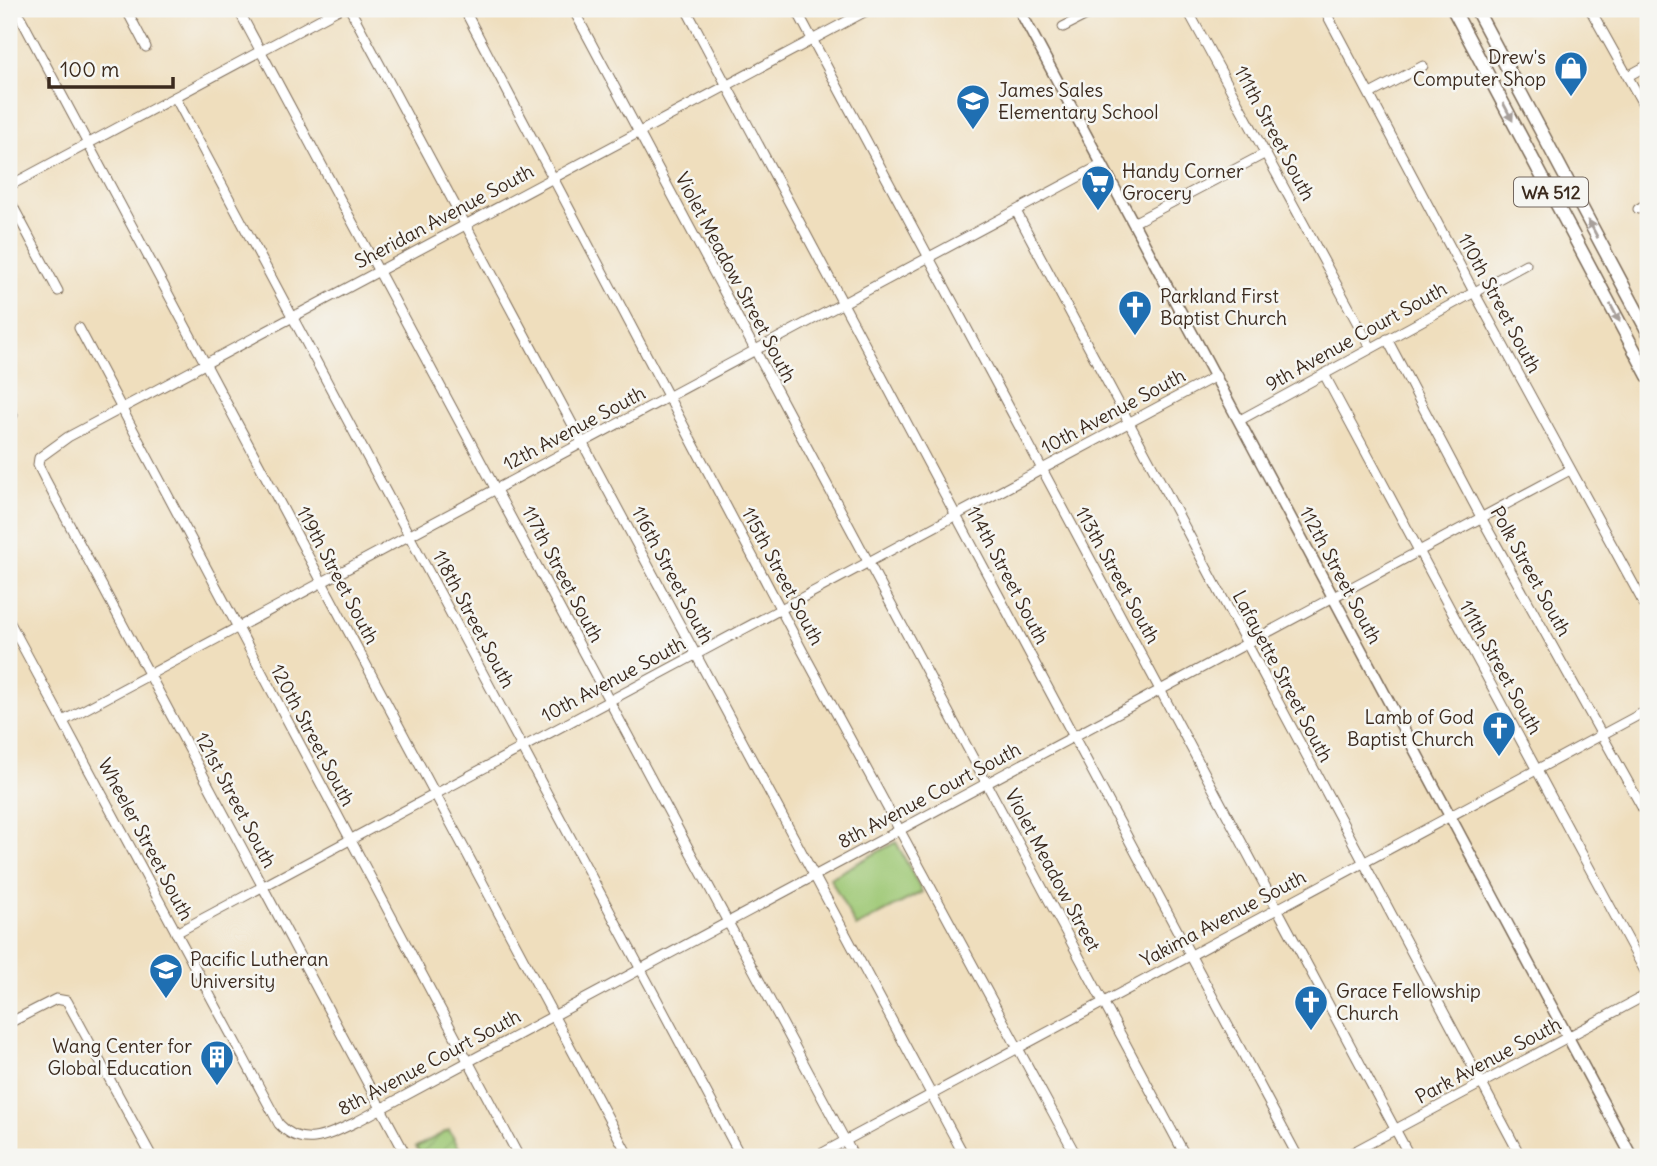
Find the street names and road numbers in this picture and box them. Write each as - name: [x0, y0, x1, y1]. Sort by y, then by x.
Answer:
- street label: 111th Street South: [1229, 61, 1321, 205]
- street label: Sheridan Avenue South: [350, 159, 538, 273]
- street label: Violet Meadow Street South: [670, 168, 802, 386]
- road number: WA 512: [1514, 177, 1588, 206]
- street label: 110th Street South: [1453, 229, 1547, 377]
- street label: 9th Avenue Court South: [1261, 276, 1451, 396]
- street label: 10th Avenue South: [1037, 363, 1189, 459]
- street label: 12th Avenue South: [499, 380, 649, 476]
- street label: 119th Street South: [292, 502, 384, 648]
- street label: 117th Street South: [517, 502, 609, 646]
- street label: 116th Street South: [627, 502, 719, 648]
- street label: 114th Street South: [962, 502, 1054, 648]
- street label: 113th Street South: [1070, 502, 1166, 648]
- street label: 112th Street South: [1295, 502, 1387, 648]
- street label: Polk Street South: [1485, 502, 1577, 640]
- street label: 115th Street South: [737, 503, 829, 649]
- street label: 118th Street South: [428, 546, 520, 692]
- street label: Lafayette Street South: [1228, 586, 1338, 766]
- street label: 111th Street South: [1454, 596, 1548, 738]
- street label: 10th Avenue South: [537, 631, 689, 727]
- street label: 120th Street South: [265, 660, 361, 810]
- street label: 121st Street South: [190, 728, 282, 872]
- street label: 8th Avenue Court South: [834, 737, 1025, 853]
- street label: Wheeler Street South: [93, 754, 199, 924]
- street label: Violet Meadow Street: [1000, 785, 1106, 955]
- street label: Yakima Avenue South: [1136, 864, 1310, 972]
- street label: 8th Avenue Court South: [334, 1004, 525, 1120]
- street label: Park Avenue South: [1411, 1011, 1565, 1109]

